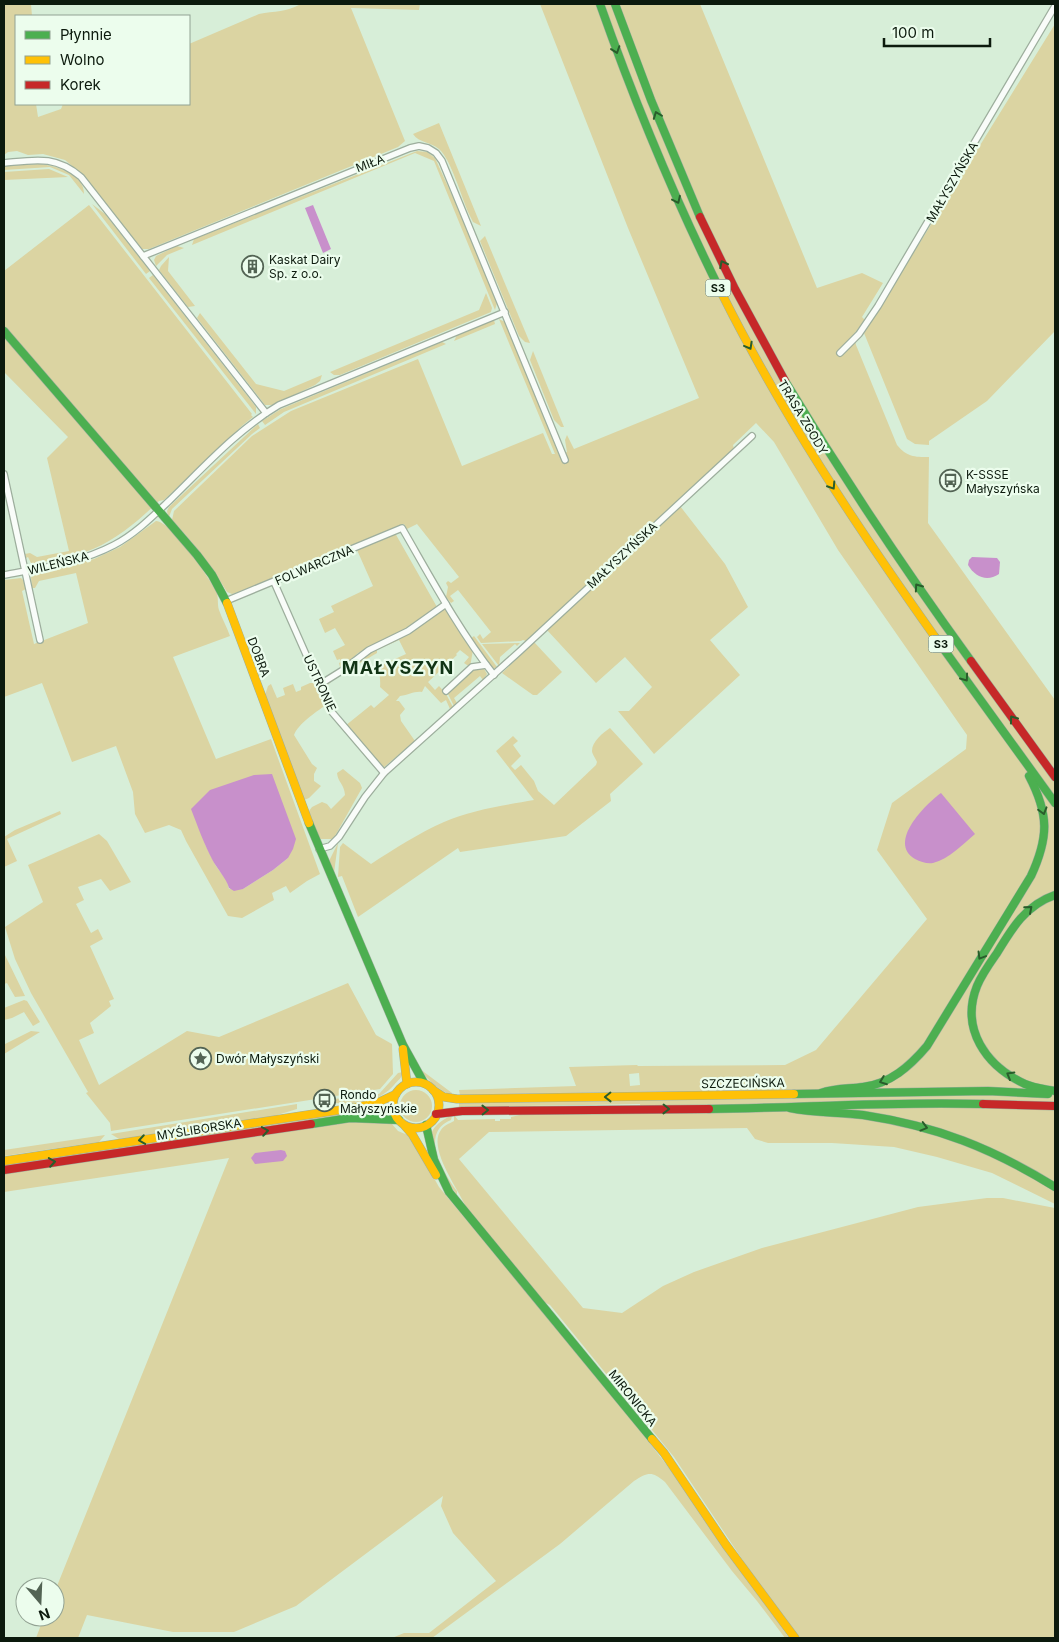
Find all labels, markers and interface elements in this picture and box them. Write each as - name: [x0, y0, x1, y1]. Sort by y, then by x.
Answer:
- legend: [15, 15, 190, 105]
- scale bar: [884, 15, 990, 47]
- text: 100 m: [892, 23, 934, 42]
- text: Płynnie: [60, 25, 112, 44]
- one-way arrow: [610, 45, 620, 54]
- text: Wolno: [60, 50, 105, 69]
- text: Korek: [60, 75, 102, 94]
- one-way arrow: [653, 112, 663, 120]
- street label: MAŁYSZYŃSKA: [923, 139, 981, 225]
- street label: MIŁA: [354, 151, 386, 175]
- one-way arrow: [671, 195, 681, 204]
- place label: Kaskat Dairy Sp. z o.o.: [269, 252, 341, 281]
- building icon: Kaskat Dairy Sp. z o.o.: [241, 254, 265, 278]
- one-way arrow: [719, 260, 729, 269]
- road number: S3: [706, 280, 730, 296]
- one-way arrow: [742, 341, 752, 350]
- street label: TRASA ZGODY: [775, 377, 831, 457]
- place label: K-SSSE Małyszyńska: [966, 467, 1040, 496]
- bus stop icon: K-SSSE Małyszyńska: [938, 469, 962, 493]
- one-way arrow: [826, 480, 835, 489]
- street label: MAŁYSZYŃSKA: [584, 519, 660, 591]
- street label: FOLWARCZNA: [272, 542, 356, 588]
- street label: WILEŃSKA: [26, 548, 90, 578]
- one-way arrow: [915, 583, 924, 593]
- street label: DOBRA: [245, 635, 273, 679]
- road number: S3: [928, 636, 954, 652]
- street label: USTRONIE: [300, 652, 340, 714]
- district label: MAŁYSZYN: [342, 657, 454, 678]
- one-way arrow: [959, 672, 968, 682]
- one-way arrow: [1010, 715, 1019, 725]
- one-way arrow: [1038, 806, 1048, 814]
- one-way arrow: [1023, 906, 1032, 915]
- one-way arrow: [978, 951, 988, 960]
- place icon: Dwór Małyszyński: [188, 1046, 212, 1070]
- place label: Dwór Małyszyński: [216, 1051, 319, 1066]
- one-way arrow: [1006, 1072, 1015, 1082]
- street label: SZCZECIŃSKA: [701, 1075, 785, 1091]
- one-way arrow: [879, 1075, 888, 1086]
- place label: Rondo Małyszyńskie: [340, 1087, 417, 1116]
- bus stop icon: Rondo Małyszyńskie: [312, 1089, 336, 1113]
- one-way arrow: [604, 1091, 612, 1102]
- one-way arrow: [663, 1104, 671, 1114]
- one-way arrow: [481, 1105, 489, 1116]
- street label: MYŚLIBORSKA: [156, 1115, 242, 1143]
- one-way arrow: [920, 1121, 929, 1132]
- one-way arrow: [260, 1126, 269, 1136]
- one-way arrow: [138, 1134, 146, 1144]
- one-way arrow: [48, 1158, 56, 1168]
- street label: MIRONICKA: [606, 1367, 660, 1429]
- north arrow: [15, 1577, 65, 1627]
- text: N: [37, 1605, 52, 1625]

